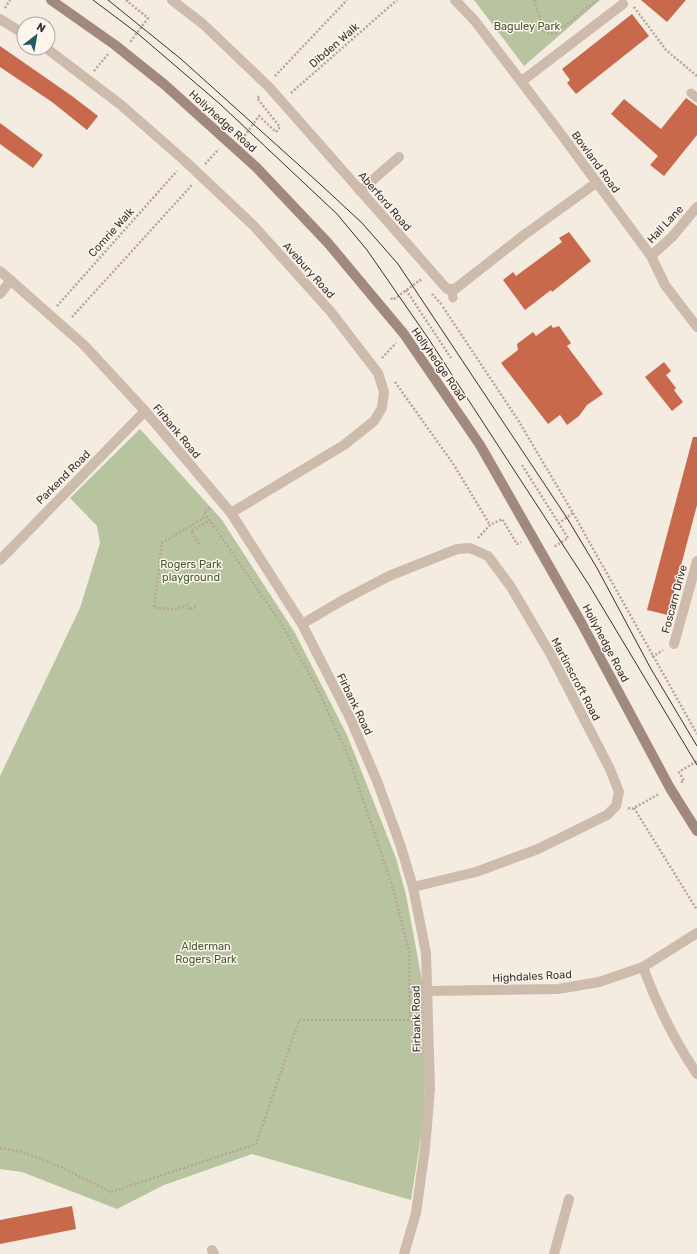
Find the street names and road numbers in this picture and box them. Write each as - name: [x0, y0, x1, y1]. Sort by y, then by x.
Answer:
- street label: Dibden Walk: [307, 20, 362, 71]
- street label: Hollyhedge Road: [186, 88, 259, 155]
- street label: Bowland Road: [569, 129, 622, 196]
- street label: Aberford Road: [355, 169, 414, 234]
- street label: Hall Lane: [645, 203, 686, 246]
- street label: Comrie Walk: [86, 205, 137, 260]
- street label: Avebury Road: [280, 240, 337, 301]
- street label: Hollyhedge Road: [408, 325, 469, 403]
- street label: Firbank Road: [150, 402, 203, 461]
- street label: Parkend Road: [34, 448, 93, 507]
- street label: Foscarn Drive: [659, 563, 690, 635]
- street label: Hollyhedge Road: [580, 602, 632, 684]
- street label: Martinscroft Road: [548, 636, 603, 723]
- street label: Firbank Road: [334, 671, 375, 737]
- street label: Highdales Road: [492, 968, 572, 985]
- street label: Firbank Road: [409, 985, 424, 1053]

